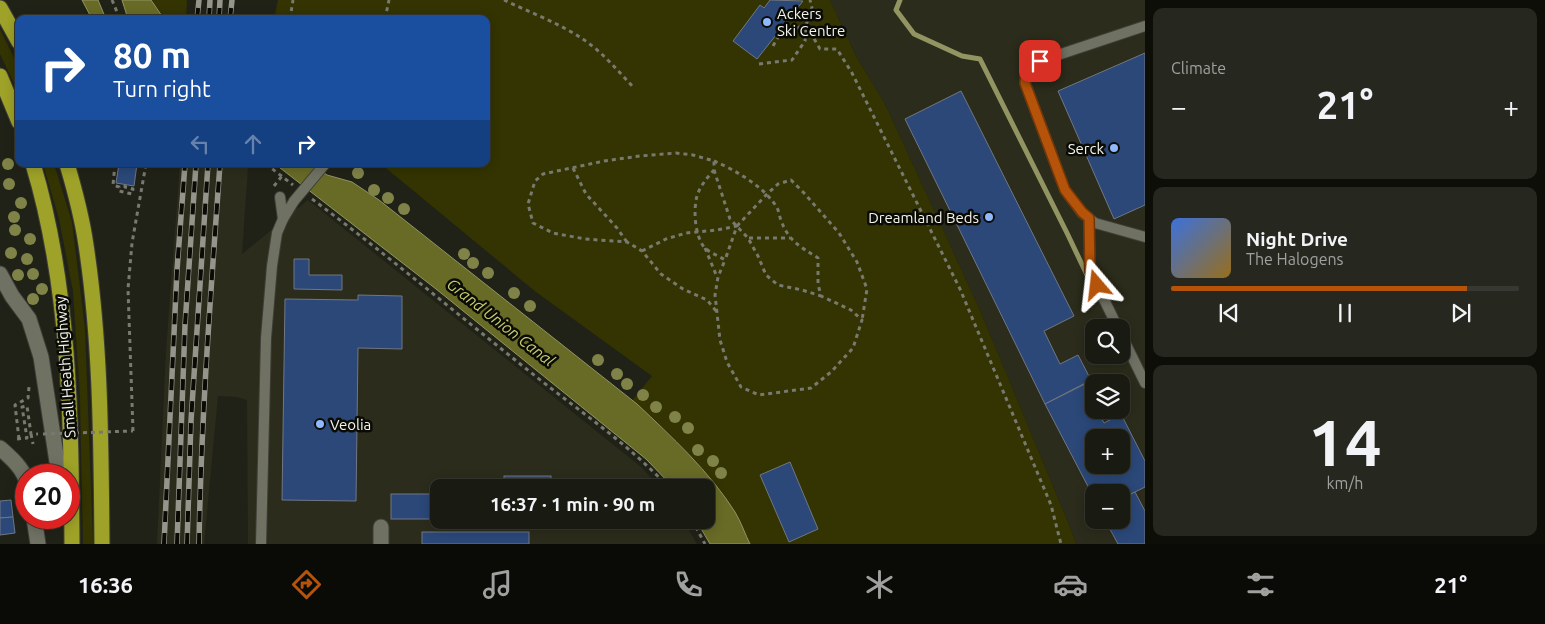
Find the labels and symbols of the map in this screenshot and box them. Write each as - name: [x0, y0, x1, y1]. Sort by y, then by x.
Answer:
- place label: Ackers Ski Centre: [777, 5, 845, 39]
- marker: Ackers Ski Centre: [761, 16, 773, 28]
- pin: [1019, 40, 1061, 82]
- place label: Serck: [1068, 140, 1104, 157]
- marker: Serck: [1108, 142, 1120, 154]
- place label: Dreamland Beds: [868, 209, 979, 226]
- marker: Dreamland Beds: [983, 211, 995, 223]
- position arrow: [1070, 258, 1122, 310]
- water label: Grand Union Canal: [444, 274, 559, 370]
- street label: Small Heath Highway: [52, 296, 78, 438]
- place label: Veolia: [330, 416, 371, 433]
- marker: Veolia: [314, 418, 326, 430]
- speed limit sign: 20: [15, 464, 80, 529]

